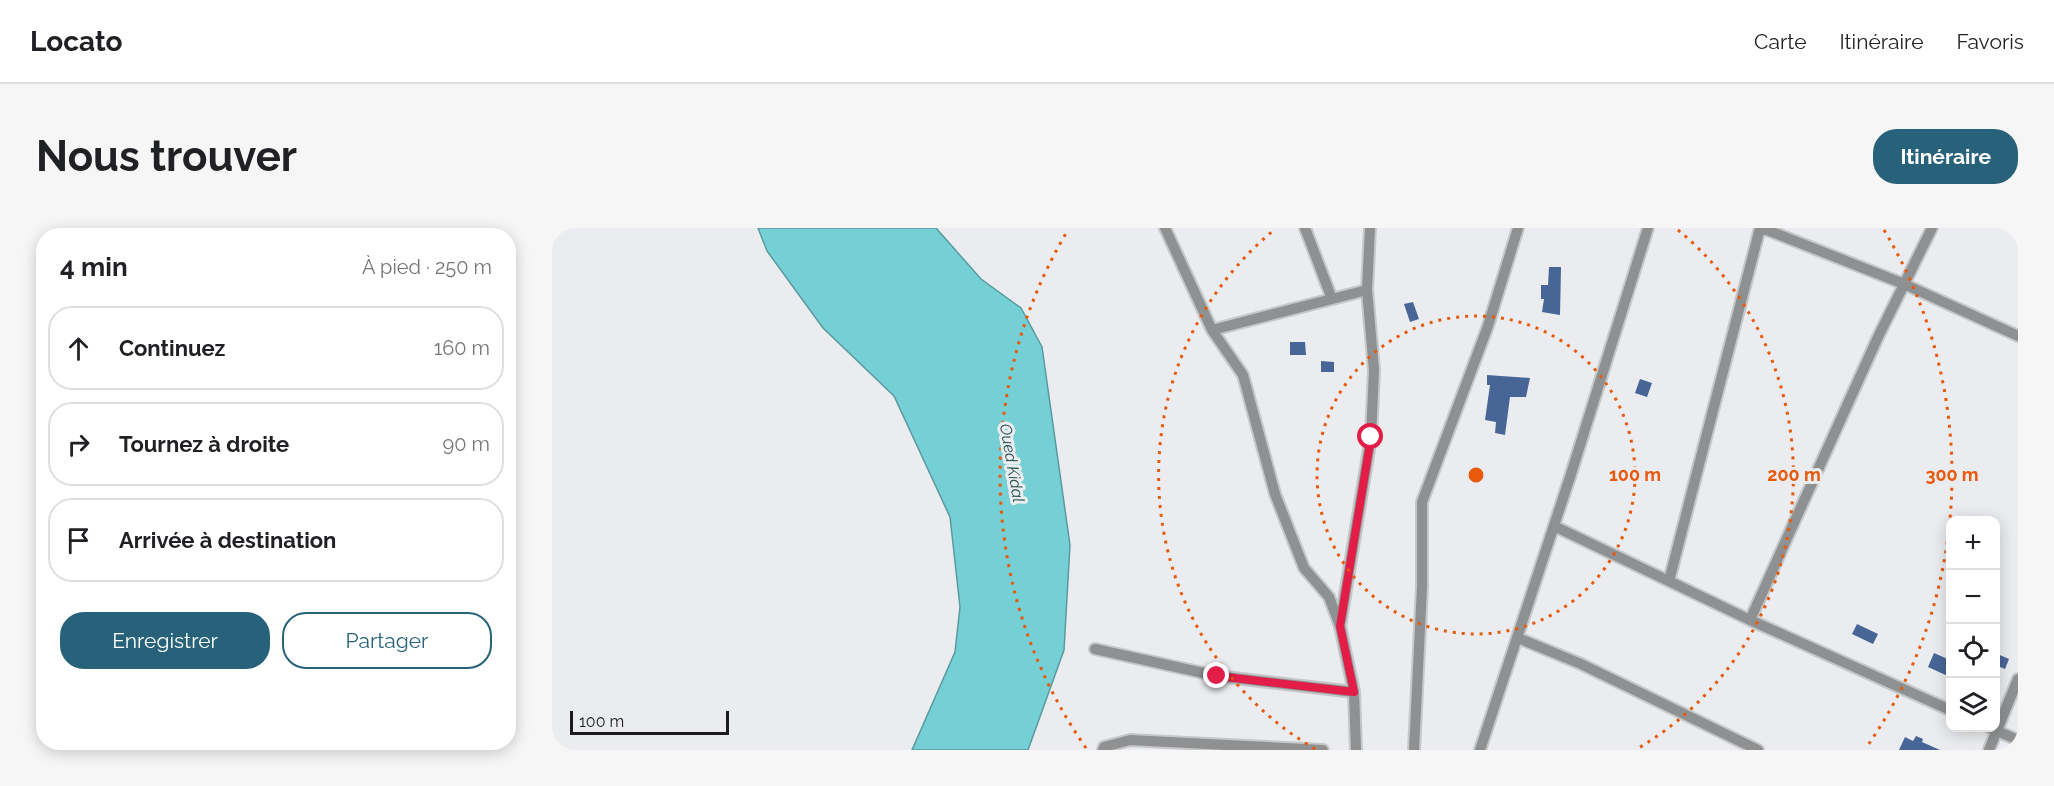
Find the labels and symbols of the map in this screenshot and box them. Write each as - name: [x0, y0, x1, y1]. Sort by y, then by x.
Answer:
- water label: Oued Kidal: [996, 422, 1028, 504]
- route start: [1357, 423, 1383, 449]
- text: 100 m: [1609, 464, 1661, 485]
- text: 200 m: [1767, 464, 1821, 485]
- text: 300 m: [1925, 464, 1979, 485]
- centre of rings: [1466, 465, 1486, 485]
- route end: [1203, 662, 1229, 688]
- scale bar: [570, 708, 729, 736]

